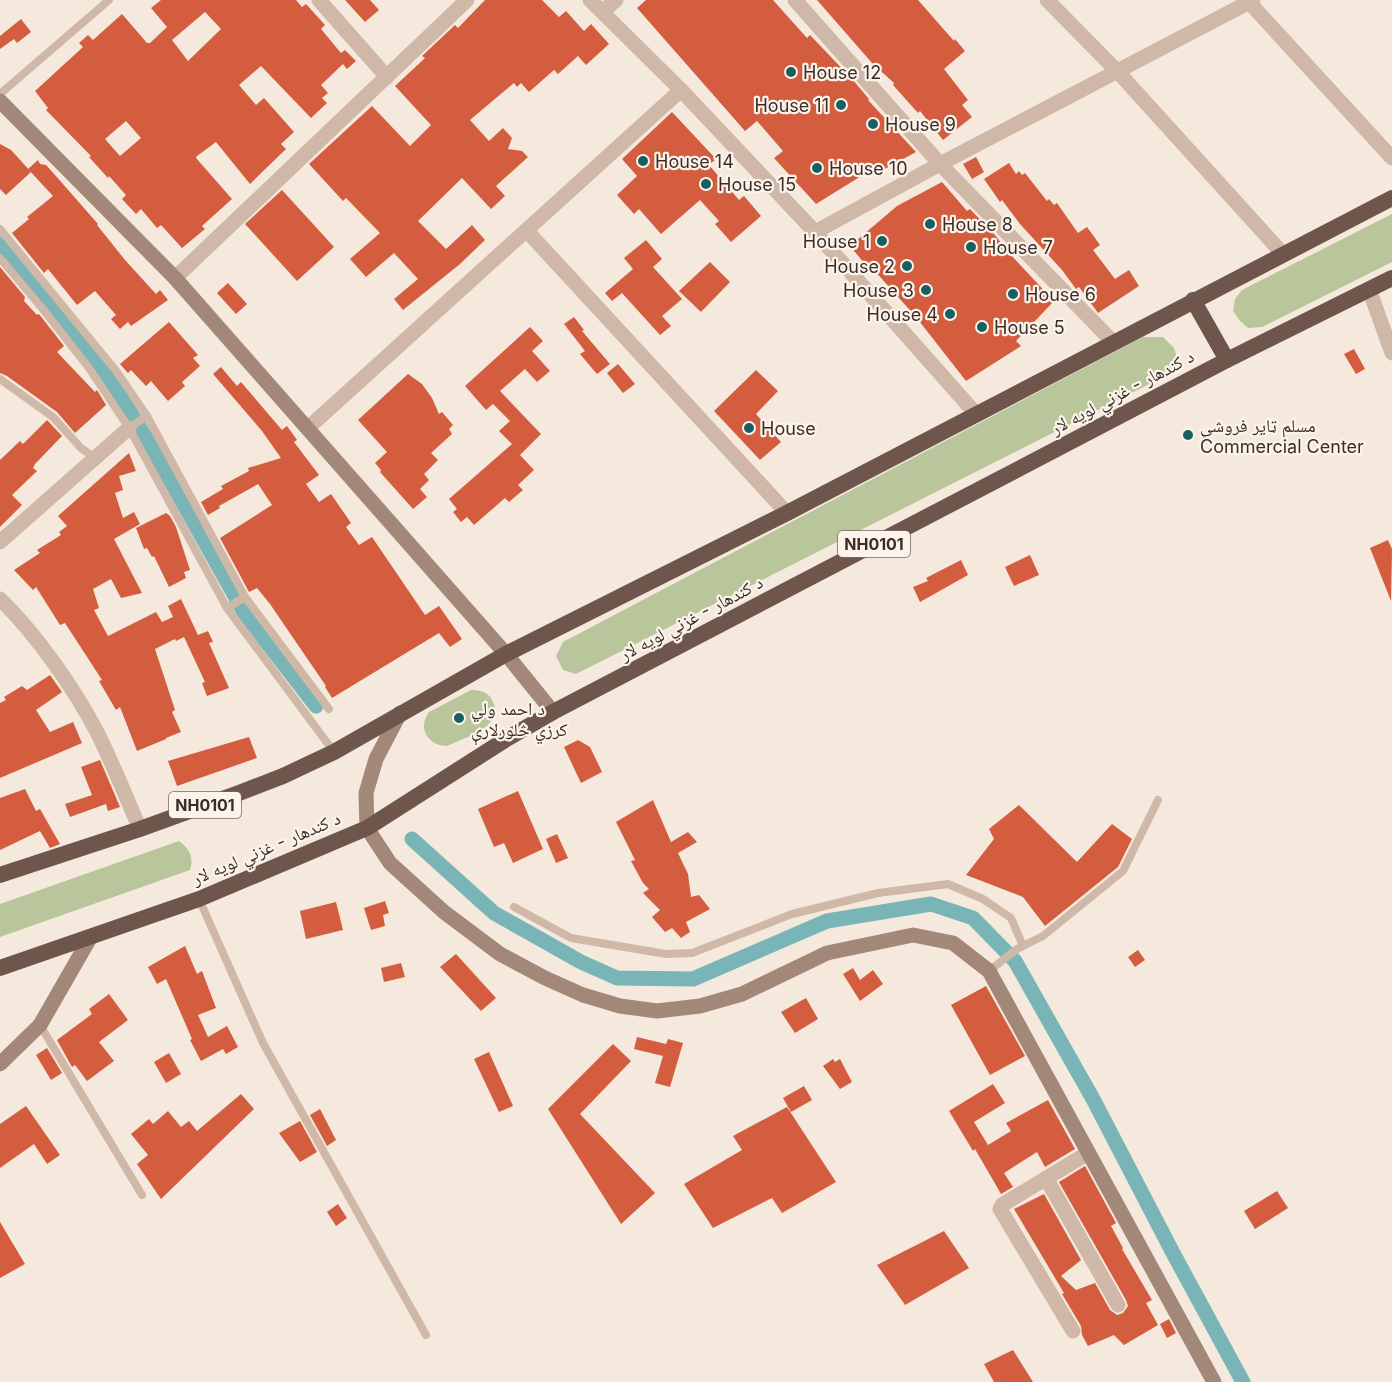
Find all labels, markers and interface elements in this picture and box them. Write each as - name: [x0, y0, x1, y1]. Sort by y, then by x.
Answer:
- place label: House 12: [803, 62, 881, 83]
- marker: House 12: [784, 65, 798, 79]
- place label: House 11: [754, 95, 829, 116]
- marker: House 11: [834, 98, 848, 112]
- place label: House 9: [885, 114, 956, 135]
- marker: House 9: [866, 117, 880, 131]
- place label: House 14: [655, 151, 734, 172]
- marker: House 14: [636, 154, 650, 168]
- place label: House 10: [829, 158, 908, 179]
- marker: House 10: [810, 161, 824, 175]
- place label: House 15: [718, 174, 796, 195]
- marker: House 15: [699, 177, 713, 191]
- place label: House 8: [942, 214, 1013, 235]
- marker: House 8: [923, 217, 937, 231]
- place label: House 1: [803, 231, 870, 252]
- marker: House 1: [875, 234, 889, 248]
- place label: House 7: [983, 237, 1053, 258]
- marker: House 7: [964, 240, 978, 254]
- place label: House 2: [824, 256, 895, 277]
- marker: House 2: [900, 259, 914, 273]
- place label: House 3: [843, 280, 914, 301]
- marker: House 3: [919, 283, 933, 297]
- place label: House 6: [1025, 284, 1096, 305]
- marker: House 6: [1006, 287, 1020, 301]
- place label: House 4: [867, 304, 938, 325]
- marker: House 4: [943, 307, 957, 321]
- place label: House 5: [994, 317, 1065, 338]
- marker: House 5: [975, 320, 989, 334]
- street label: د کندهار - غزني لويه لار: [1046, 345, 1199, 443]
- place label: مسلم ټایر فروشي Commercial Center: [1200, 415, 1364, 457]
- place label: House: [761, 418, 816, 439]
- marker: House: [742, 421, 756, 435]
- marker: مسلم ټایر فروشي Commercial Center: [1181, 428, 1195, 442]
- road number: NH0101: [838, 531, 910, 557]
- street label: د کندهار - غزني لويه لار: [615, 571, 768, 669]
- place label: د احمد ولي کرزي څلورلارې: [471, 698, 568, 745]
- marker: د احمد ولي کرزي څلورلارې: [452, 711, 466, 725]
- road number: NH0101: [169, 792, 241, 818]
- street label: د کندهار - غزني لويه لار: [188, 807, 345, 893]

